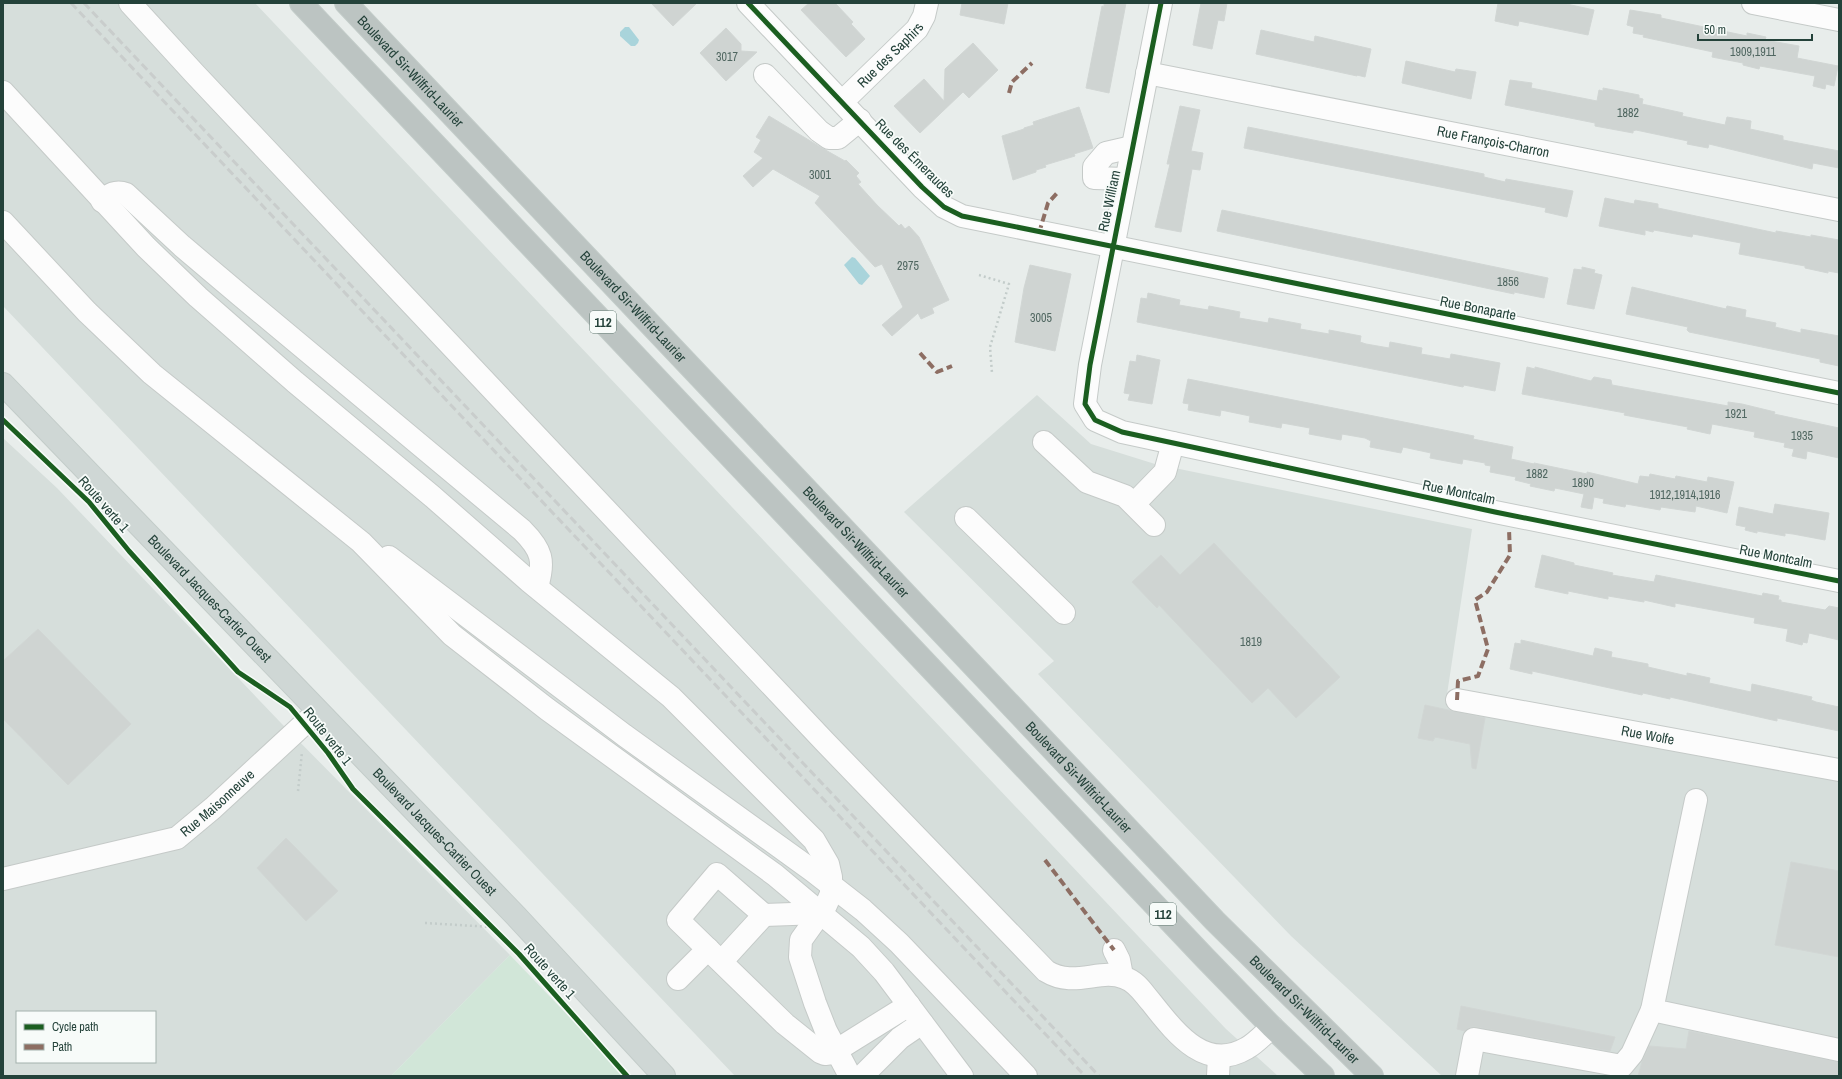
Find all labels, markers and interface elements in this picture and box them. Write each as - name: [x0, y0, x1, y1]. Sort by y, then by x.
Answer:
- street label: Boulevard Sir-Wilfrid-Laurier: [354, 12, 468, 131]
- scale bar: [1698, 16, 1812, 42]
- street label: Rue des Saphirs: [853, 20, 928, 91]
- text: 50 m: [1704, 22, 1726, 38]
- house number: 1909,1911: [1730, 44, 1776, 60]
- house number: 3017: [716, 49, 738, 65]
- house number: 1882: [1617, 105, 1639, 121]
- street label: Rue des Émeraudes: [872, 115, 959, 202]
- street label: Rue François-Charron: [1435, 122, 1551, 161]
- house number: 3001: [809, 167, 831, 183]
- street label: Rue William: [1094, 169, 1124, 233]
- street label: Boulevard Sir-Wilfrid-Laurier: [576, 247, 691, 366]
- house number: 2975: [897, 258, 919, 274]
- house number: 1856: [1497, 274, 1519, 290]
- street label: Rue Bonaparte: [1438, 292, 1518, 324]
- house number: 3005: [1030, 310, 1052, 326]
- road number: 112: [590, 311, 616, 333]
- house number: 1921: [1725, 406, 1747, 422]
- house number: 1935: [1791, 428, 1813, 444]
- house number: 1882: [1526, 466, 1548, 482]
- street label: Route verte 1: [75, 472, 134, 536]
- house number: 1890: [1572, 475, 1594, 491]
- street label: Rue Montcalm: [1421, 476, 1497, 508]
- street label: Boulevard Sir-Wilfrid-Laurier: [799, 482, 913, 602]
- house number: 1912,1914,1916: [1649, 487, 1721, 503]
- street label: Boulevard Jacques-Cartier Ouest: [144, 531, 276, 666]
- street label: Rue Montcalm: [1738, 540, 1814, 572]
- house number: 1819: [1240, 634, 1262, 650]
- street label: Route verte 1: [300, 703, 357, 769]
- street label: Boulevard Sir-Wilfrid-Laurier: [1022, 718, 1136, 837]
- street label: Rue Wolfe: [1620, 721, 1676, 749]
- street label: Boulevard Jacques-Cartier Ouest: [369, 764, 500, 899]
- street label: Rue Maisonneuve: [176, 765, 258, 841]
- road number: 112: [1150, 903, 1176, 925]
- street label: Route verte 1: [520, 939, 580, 1003]
- street label: Boulevard Sir-Wilfrid-Laurier: [1246, 951, 1363, 1068]
- legend: [16, 1011, 156, 1063]
- text: Cycle path: [52, 1019, 99, 1035]
- text: Path: [52, 1039, 72, 1055]

